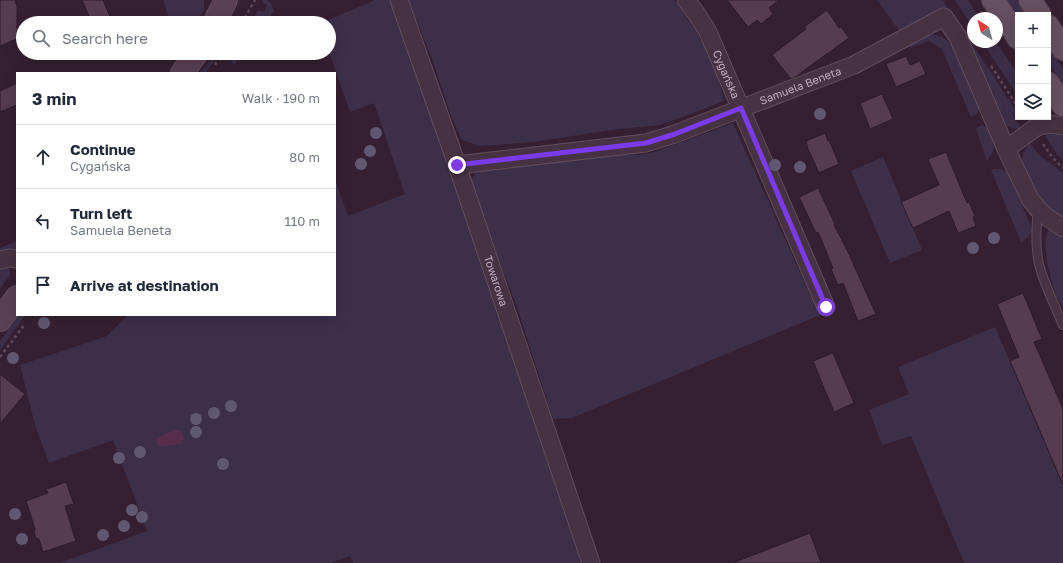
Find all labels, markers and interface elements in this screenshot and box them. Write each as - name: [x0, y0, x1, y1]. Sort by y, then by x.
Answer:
- north arrow: [967, 12, 1003, 48]
- map controls: [1015, 12, 1051, 120]
- button: +: [1015, 12, 1051, 48]
- search box: [16, 16, 336, 60]
- icon: search: [30, 27, 52, 49]
- text: Search here: [62, 29, 148, 47]
- street label: Cygańska: [711, 48, 743, 100]
- button: −: [1015, 48, 1051, 84]
- street label: Samuela Beneta: [758, 64, 843, 107]
- button: layers: [1015, 84, 1051, 120]
- text: 3 min: [32, 88, 76, 109]
- text: Walk · 190 m: [242, 90, 320, 106]
- text: Continue: [70, 140, 136, 158]
- icon: ahead: [32, 146, 54, 168]
- text: 80 m: [289, 149, 320, 165]
- route end: [448, 156, 466, 174]
- text: Cygańska: [70, 158, 131, 174]
- text: Turn left: [70, 204, 132, 222]
- icon: left: [32, 210, 54, 232]
- text: 110 m: [285, 213, 320, 229]
- text: Samuela Beneta: [70, 222, 172, 238]
- street label: Towarowa: [482, 253, 511, 308]
- icon: arrive: [32, 274, 54, 296]
- text: Arrive at destination: [70, 276, 219, 294]
- route start: [817, 298, 835, 316]

